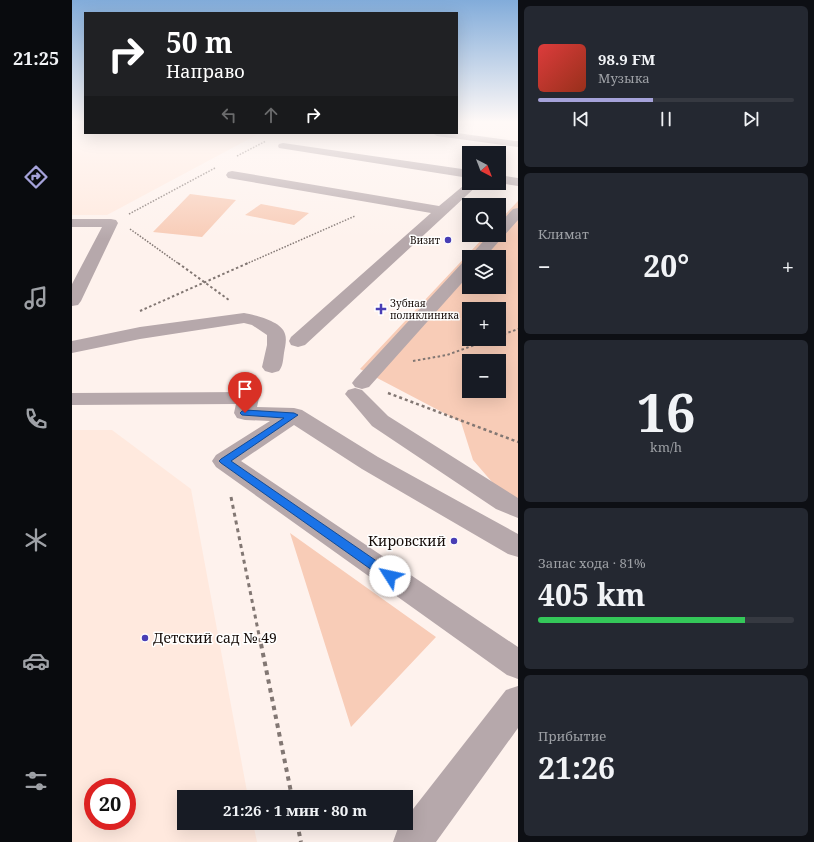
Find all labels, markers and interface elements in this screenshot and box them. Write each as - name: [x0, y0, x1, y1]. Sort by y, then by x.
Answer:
- text: 50 m: [166, 23, 233, 61]
- icon: right: [100, 28, 152, 80]
- text: 21:25: [13, 46, 59, 70]
- text: 98.9 FM: [598, 49, 655, 69]
- text: Направо: [166, 59, 245, 83]
- text: Музыка: [598, 69, 650, 87]
- icon: left: [218, 104, 240, 126]
- icon: ahead: [260, 104, 282, 126]
- icon: right: [302, 104, 324, 126]
- icon: previous: [570, 108, 592, 130]
- icon: pause: [655, 108, 677, 130]
- icon: next: [740, 108, 762, 130]
- north arrow: [462, 146, 506, 190]
- map controls: [462, 146, 506, 398]
- icon: directions: [22, 163, 50, 191]
- button: search: [462, 198, 506, 242]
- text: Климат: [538, 225, 589, 243]
- place label: Визит: [410, 233, 441, 247]
- marker: Визит: [443, 235, 453, 245]
- text: 20°: [643, 245, 689, 286]
- button: layers: [462, 250, 506, 294]
- text: −: [538, 251, 551, 281]
- text: +: [782, 251, 794, 281]
- icon: music: [22, 284, 50, 312]
- place label: Зубная поликлиника: [390, 296, 459, 322]
- button: +: [462, 302, 506, 346]
- marker: Зубная поликлиника: [375, 303, 387, 315]
- button: −: [462, 354, 506, 398]
- pin: [228, 372, 262, 413]
- text: 16: [637, 376, 695, 447]
- icon: arrive: [234, 378, 256, 400]
- icon: phone: [22, 405, 50, 433]
- text: km/h: [650, 438, 682, 456]
- icon: climate: [22, 526, 50, 554]
- place label: Кировский: [368, 531, 446, 550]
- marker: Кировский: [449, 536, 459, 546]
- text: Запас хода · 81%: [538, 554, 646, 572]
- position arrow: [369, 555, 411, 597]
- text: 405 km: [538, 574, 645, 615]
- place label: Детский сад № 49: [153, 628, 277, 647]
- marker: Детский сад № 49: [140, 633, 150, 643]
- icon: car: [22, 647, 50, 675]
- text: Прибытие: [538, 727, 606, 745]
- text: 21:26: [538, 747, 615, 788]
- icon: filters: [22, 767, 50, 795]
- speed limit sign: 20: [84, 778, 136, 830]
- text: 21:26 · 1 мин · 80 m: [223, 800, 367, 820]

